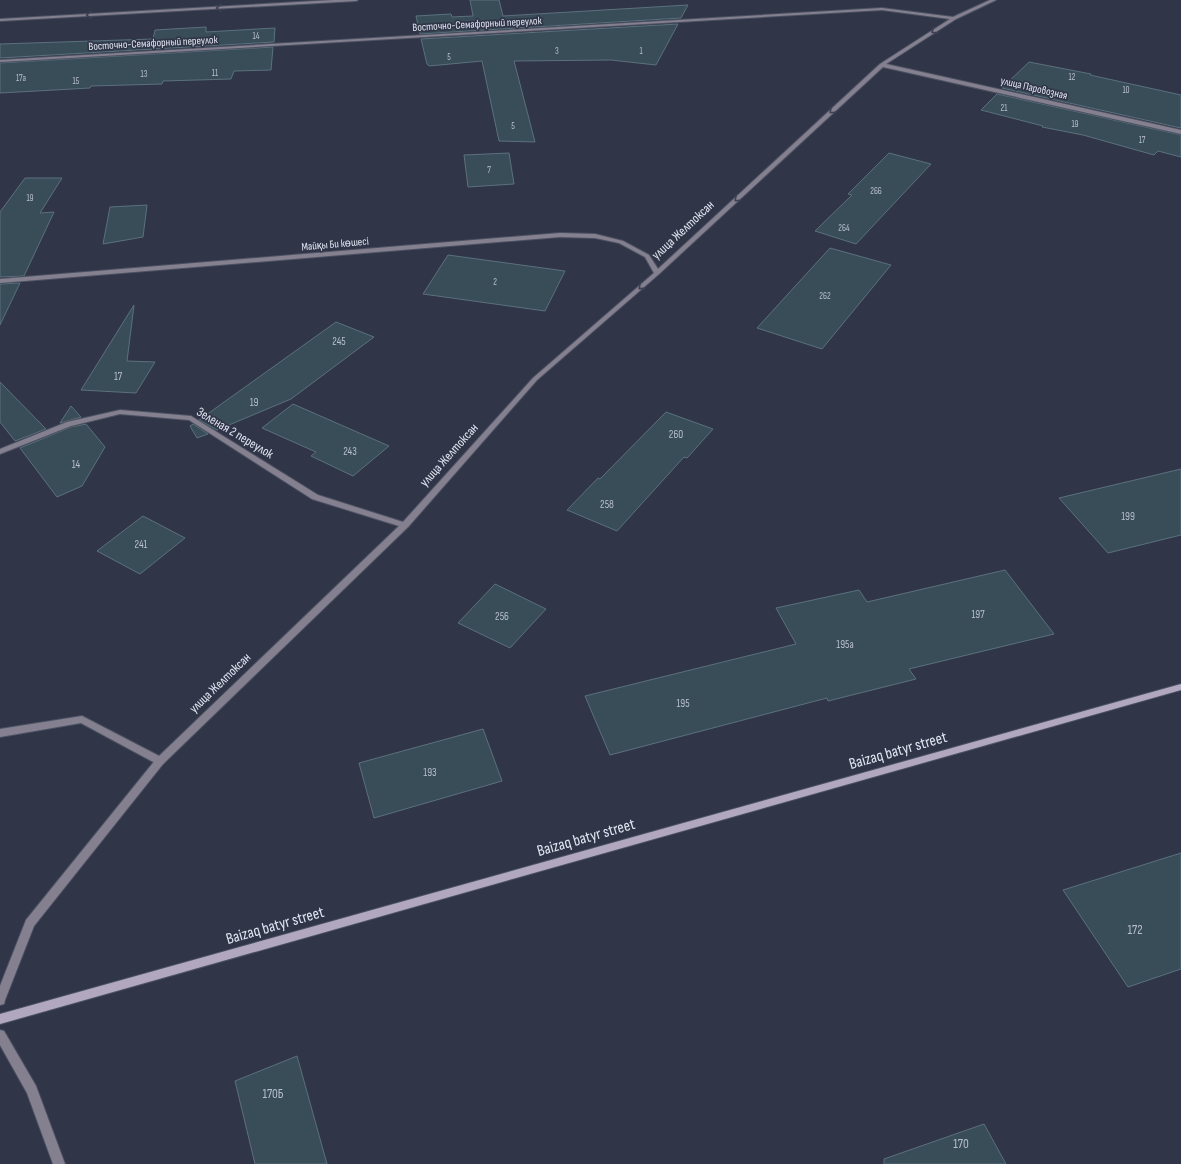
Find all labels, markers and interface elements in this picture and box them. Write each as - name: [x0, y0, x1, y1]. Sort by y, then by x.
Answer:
- one-way arrow: [216, 3, 222, 12]
- one-way arrow: [86, 10, 92, 19]
- street label: Восточно-Семафорный переулок: [412, 14, 543, 34]
- one-way arrow: [931, 26, 938, 34]
- house number: 14: [253, 31, 260, 42]
- street label: Восточно-Семафорный переулок: [88, 33, 219, 53]
- house number: 3: [555, 46, 559, 57]
- house number: 1: [639, 46, 643, 57]
- house number: 5: [447, 52, 451, 63]
- house number: 11: [212, 68, 219, 79]
- house number: 13: [141, 69, 148, 80]
- house number: 12: [1069, 72, 1076, 83]
- house number: 17а: [16, 73, 26, 84]
- street label: улица Паровозная: [999, 74, 1069, 102]
- house number: 15: [73, 76, 80, 87]
- house number: 10: [1122, 85, 1130, 96]
- house number: 21: [1001, 103, 1008, 114]
- one-way arrow: [830, 106, 837, 113]
- house number: 19: [1071, 119, 1079, 130]
- house number: 5: [511, 121, 515, 132]
- house number: 17: [1139, 135, 1146, 146]
- house number: 7: [487, 165, 491, 176]
- house number: 266: [870, 186, 882, 197]
- house number: 19: [26, 193, 34, 204]
- one-way arrow: [734, 194, 742, 202]
- street label: улица Желтоксан: [648, 197, 718, 263]
- house number: 264: [838, 223, 850, 234]
- street label: Майқы Би көшесі: [301, 235, 369, 253]
- house number: 2: [493, 277, 497, 288]
- one-way arrow: [639, 282, 646, 289]
- house number: 262: [819, 291, 831, 302]
- house number: 245: [332, 335, 346, 348]
- house number: 17: [114, 370, 123, 383]
- house number: 19: [250, 396, 258, 409]
- street label: Зеленая 2 переулок: [194, 404, 276, 462]
- street label: улица Желтоксан: [416, 420, 482, 490]
- house number: 260: [669, 428, 683, 441]
- house number: 243: [343, 445, 357, 458]
- house number: 14: [72, 458, 81, 471]
- house number: 258: [600, 498, 614, 511]
- house number: 199: [1121, 510, 1135, 523]
- house number: 241: [135, 538, 148, 551]
- house number: 197: [971, 608, 985, 621]
- house number: 256: [495, 610, 509, 623]
- house number: 195а: [836, 638, 854, 651]
- street label: улица Желтоксан: [186, 650, 254, 716]
- house number: 195: [676, 697, 690, 710]
- street label: Baizaq batyr street: [847, 728, 949, 774]
- house number: 193: [423, 766, 437, 779]
- street label: Baizaq batyr street: [535, 815, 637, 861]
- street label: Baizaq batyr street: [224, 903, 326, 949]
- house number: 172: [1127, 922, 1143, 938]
- house number: 170Б: [262, 1086, 284, 1102]
- house number: 170: [953, 1136, 969, 1152]

